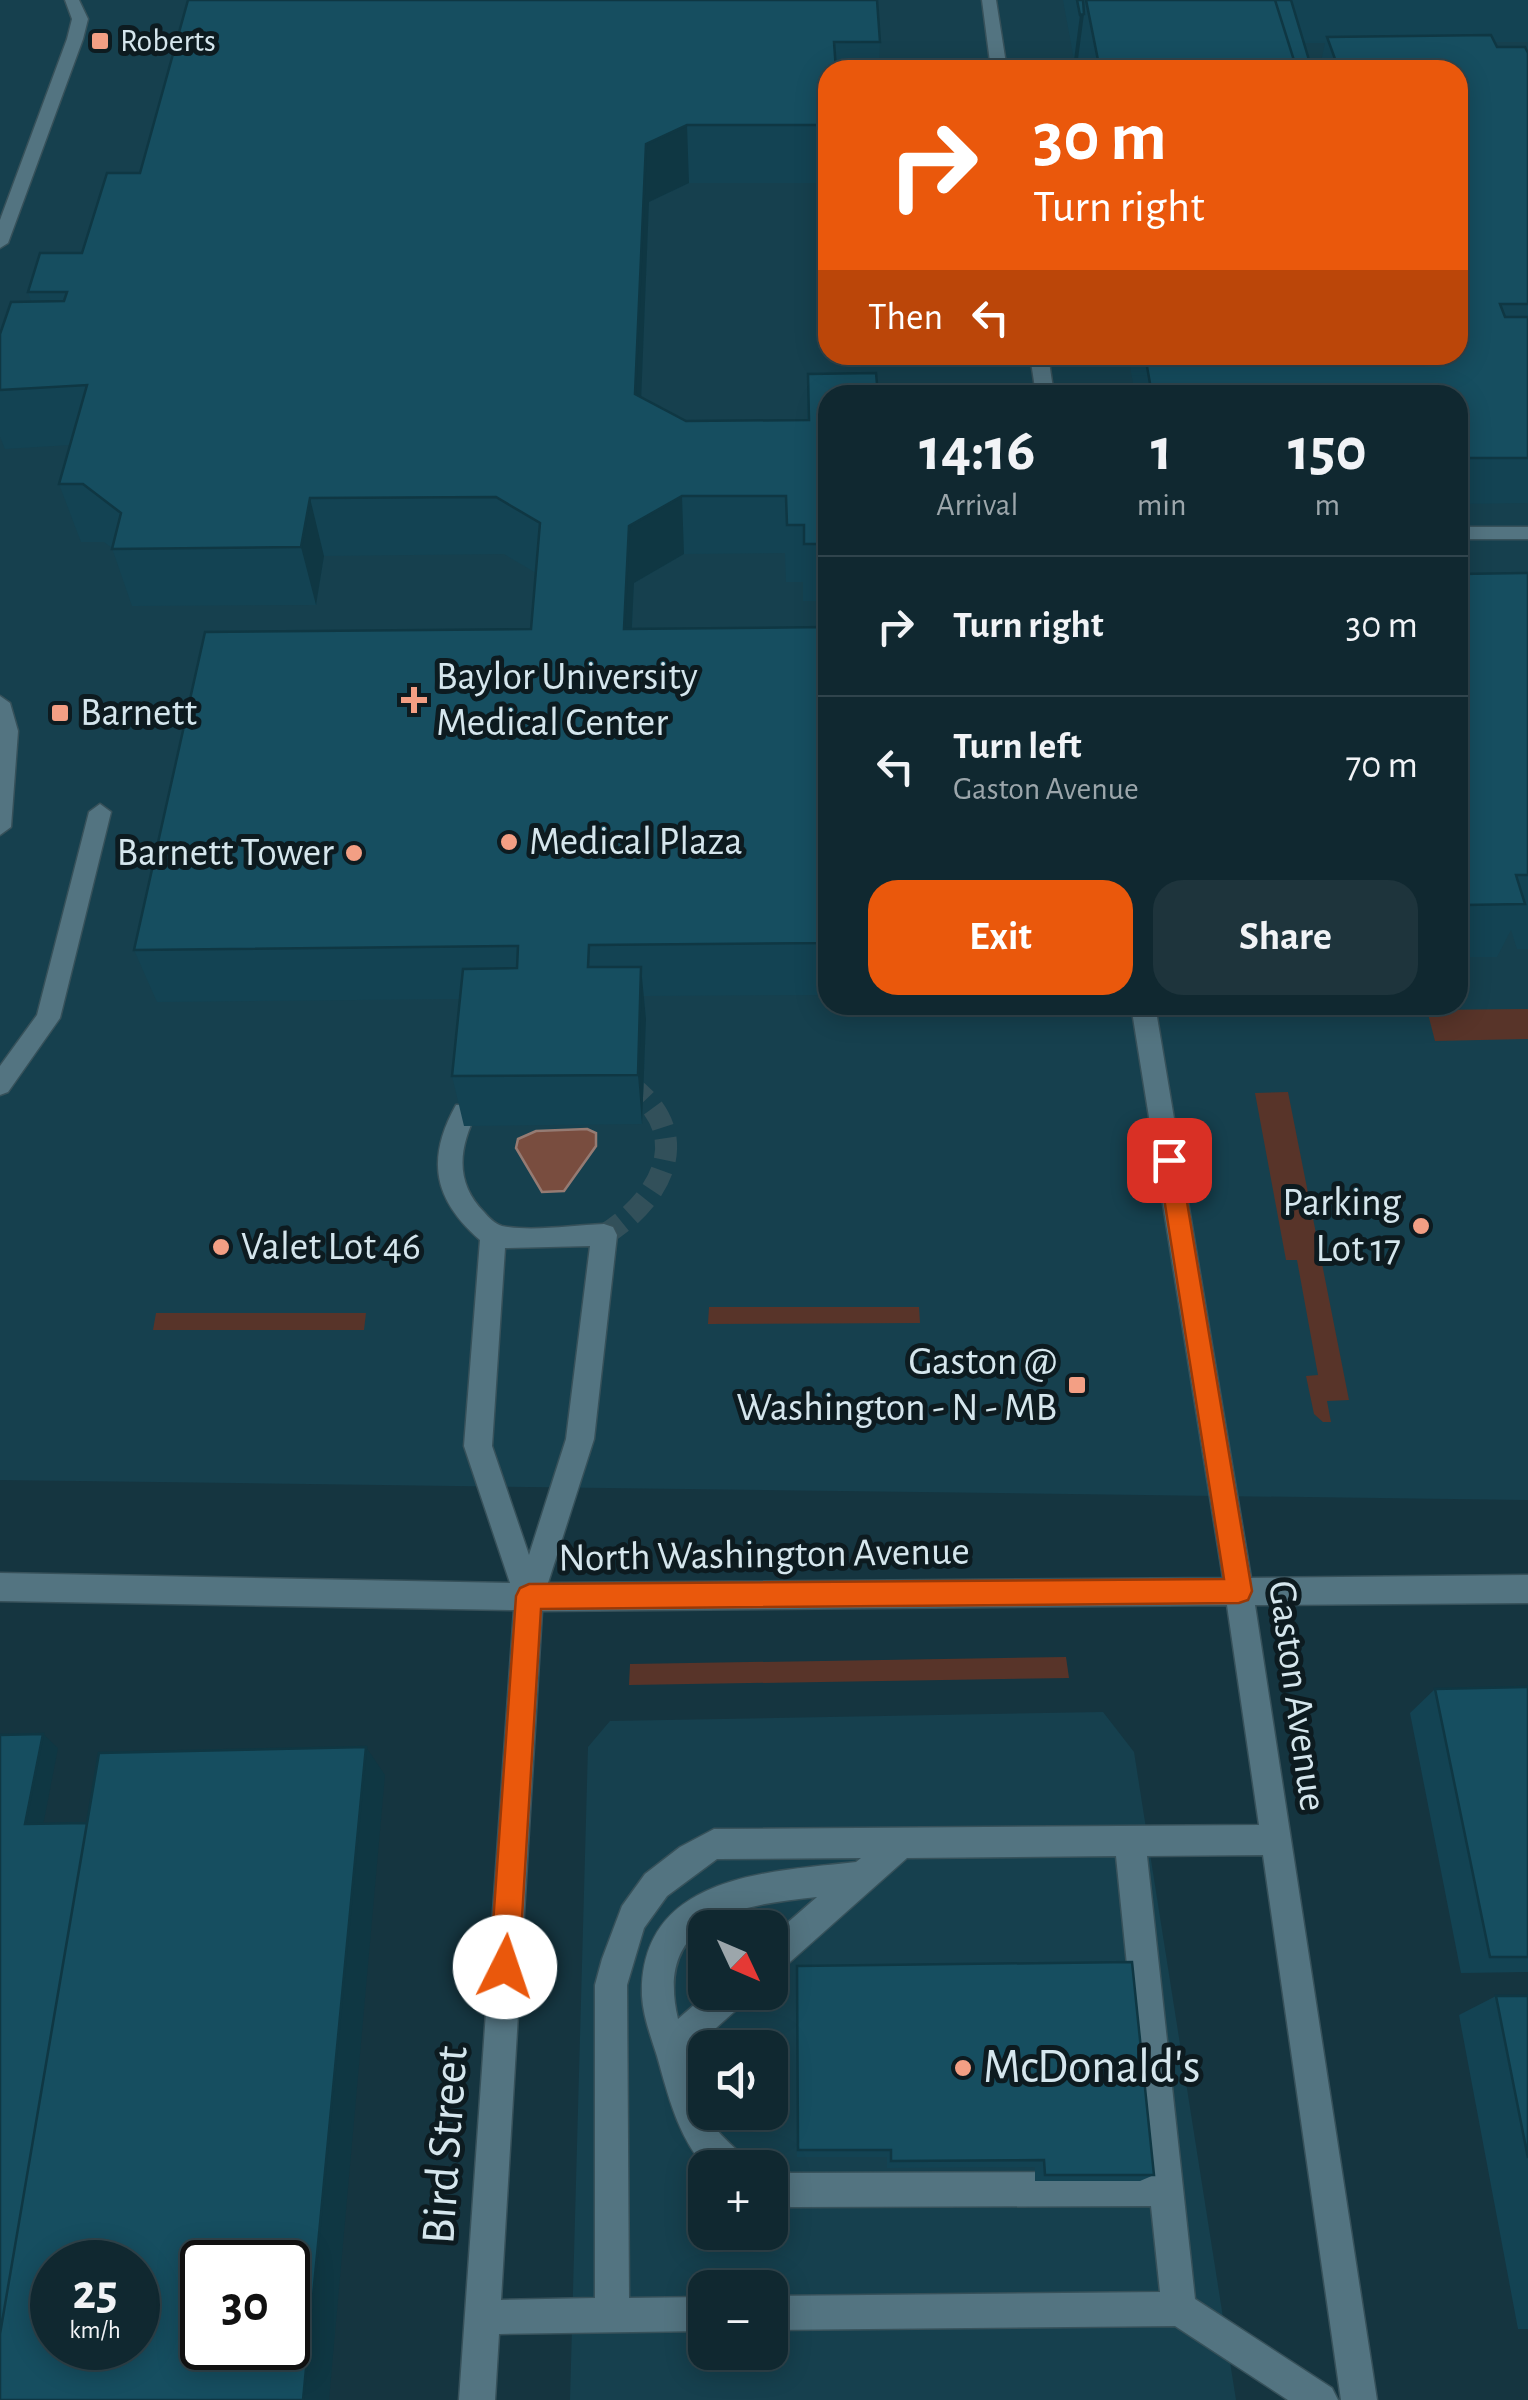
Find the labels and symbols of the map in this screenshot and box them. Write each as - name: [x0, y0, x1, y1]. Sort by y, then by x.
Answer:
- place label: Roberts: [120, 25, 216, 57]
- marker: Roberts: [89, 30, 111, 52]
- place label: Baylor University Medical Center: [436, 657, 698, 743]
- marker: Baylor University Medical Center: [401, 687, 427, 713]
- place label: Barnett: [80, 693, 197, 733]
- marker: Barnett: [49, 702, 71, 724]
- place label: Medical Plaza: [529, 822, 743, 862]
- marker: Medical Plaza: [498, 831, 520, 853]
- place label: Barnett Tower: [117, 833, 334, 873]
- marker: Barnett Tower: [343, 842, 365, 864]
- pin: [1127, 1118, 1212, 1203]
- place label: Parking Lot 17: [1282, 1183, 1402, 1269]
- marker: Parking Lot 17: [1410, 1215, 1432, 1237]
- place label: Valet Lot 46: [241, 1227, 421, 1267]
- marker: Valet Lot 46: [210, 1236, 232, 1258]
- place label: Gaston @ Washington - N - MB: [736, 1342, 1057, 1428]
- marker: Gaston @ Washington - N - MB: [1066, 1374, 1088, 1396]
- street label: North Washington Avenue: [558, 1531, 970, 1579]
- street label: Gaston Avenue: [1261, 1578, 1333, 1814]
- north arrow: [688, 1910, 788, 2010]
- position arrow: [453, 1915, 557, 2019]
- street label: Bird Street: [415, 2044, 477, 2246]
- place label: McDonald's: [983, 2044, 1200, 2092]
- marker: McDonald's: [952, 2057, 974, 2079]
- speed limit sign: 30: [180, 2240, 310, 2370]

